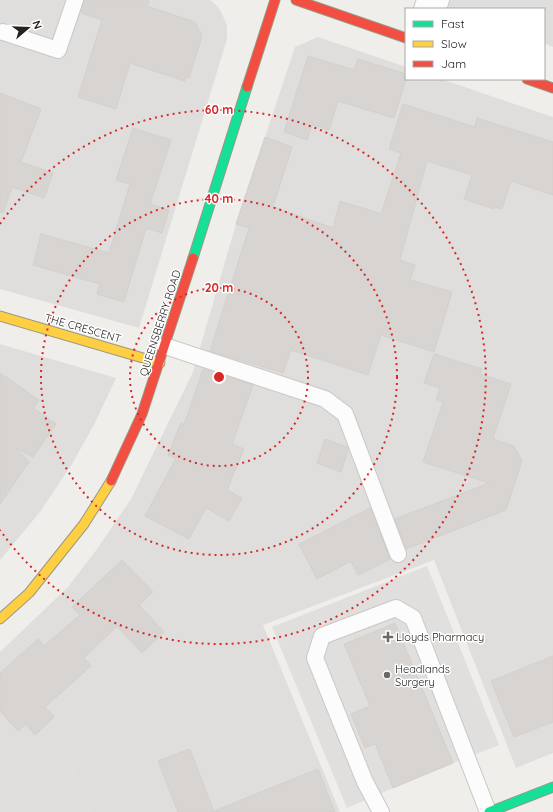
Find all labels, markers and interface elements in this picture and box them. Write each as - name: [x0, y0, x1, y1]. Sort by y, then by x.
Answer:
- north arrow: [8, 8, 48, 48]
- legend: [405, 8, 545, 80]
- text: Fast: [441, 16, 465, 31]
- text: N: [30, 19, 45, 31]
- text: Slow: [441, 36, 467, 51]
- text: Jam: [441, 56, 466, 71]
- text: 60 m: [205, 102, 233, 117]
- text: 40 m: [205, 191, 233, 206]
- street label: QUEENSBERRY ROAD: [136, 268, 184, 378]
- text: 20 m: [205, 280, 233, 295]
- street label: THE CRESCENT: [43, 310, 123, 346]
- centre of rings: [212, 370, 226, 384]
- place label: Lloyds Pharmacy: [396, 630, 484, 644]
- marker: Lloyds Pharmacy: [383, 632, 393, 642]
- place label: Headlands Surgery: [395, 662, 450, 689]
- marker: Headlands Surgery: [382, 670, 392, 680]

